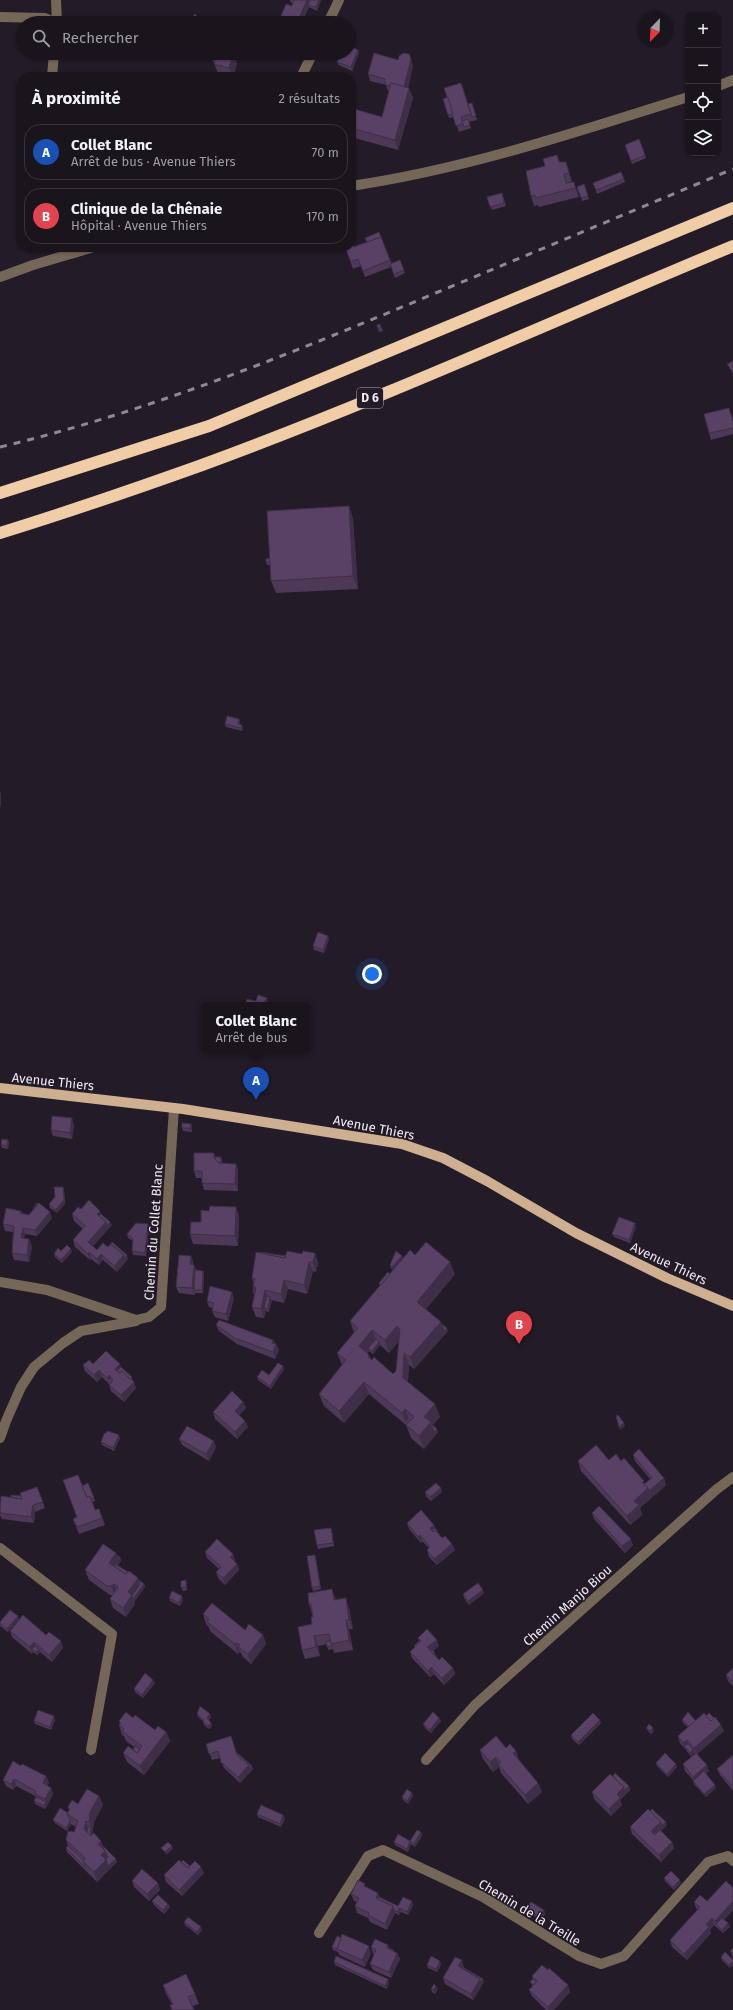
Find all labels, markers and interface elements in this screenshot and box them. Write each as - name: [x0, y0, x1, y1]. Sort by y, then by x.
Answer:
- north arrow: [637, 12, 673, 48]
- map controls: [685, 12, 721, 156]
- button: +: [685, 12, 721, 48]
- search box: [16, 16, 356, 60]
- icon: search: [30, 27, 52, 49]
- text: Rechercher: [62, 29, 138, 47]
- button: −: [685, 48, 721, 84]
- button: locate: [685, 84, 721, 120]
- text: À proximité: [32, 88, 121, 109]
- text: 2 résultats: [279, 91, 340, 106]
- button: layers: [685, 120, 721, 156]
- text: Collet Blanc: [71, 136, 152, 154]
- text: A: [42, 145, 50, 160]
- text: 70 m: [312, 145, 339, 160]
- text: Arrêt de bus · Avenue Thiers: [71, 154, 236, 169]
- text: Clinique de la Chênaie: [71, 200, 222, 218]
- text: B: [42, 209, 50, 224]
- text: 170 m: [306, 209, 339, 224]
- text: Hôpital · Avenue Thiers: [71, 218, 207, 233]
- road number: D 6: [357, 388, 383, 408]
- your location: [362, 964, 382, 984]
- popup: [201, 1002, 311, 1054]
- text: Collet Blanc: [215, 1012, 297, 1030]
- text: Arrêt de bus: [215, 1030, 287, 1045]
- pin: A: [243, 1067, 269, 1100]
- street label: Avenue Thiers: [11, 1070, 95, 1093]
- street label: Avenue Thiers: [332, 1112, 416, 1143]
- street label: Chemin du Collet Blanc: [141, 1163, 166, 1301]
- street label: Avenue Thiers: [628, 1239, 709, 1288]
- pin: B: [506, 1311, 532, 1344]
- street label: Chemin Manjo Biou: [520, 1562, 615, 1649]
- street label: Chemin de la Treille: [476, 1876, 584, 1949]

